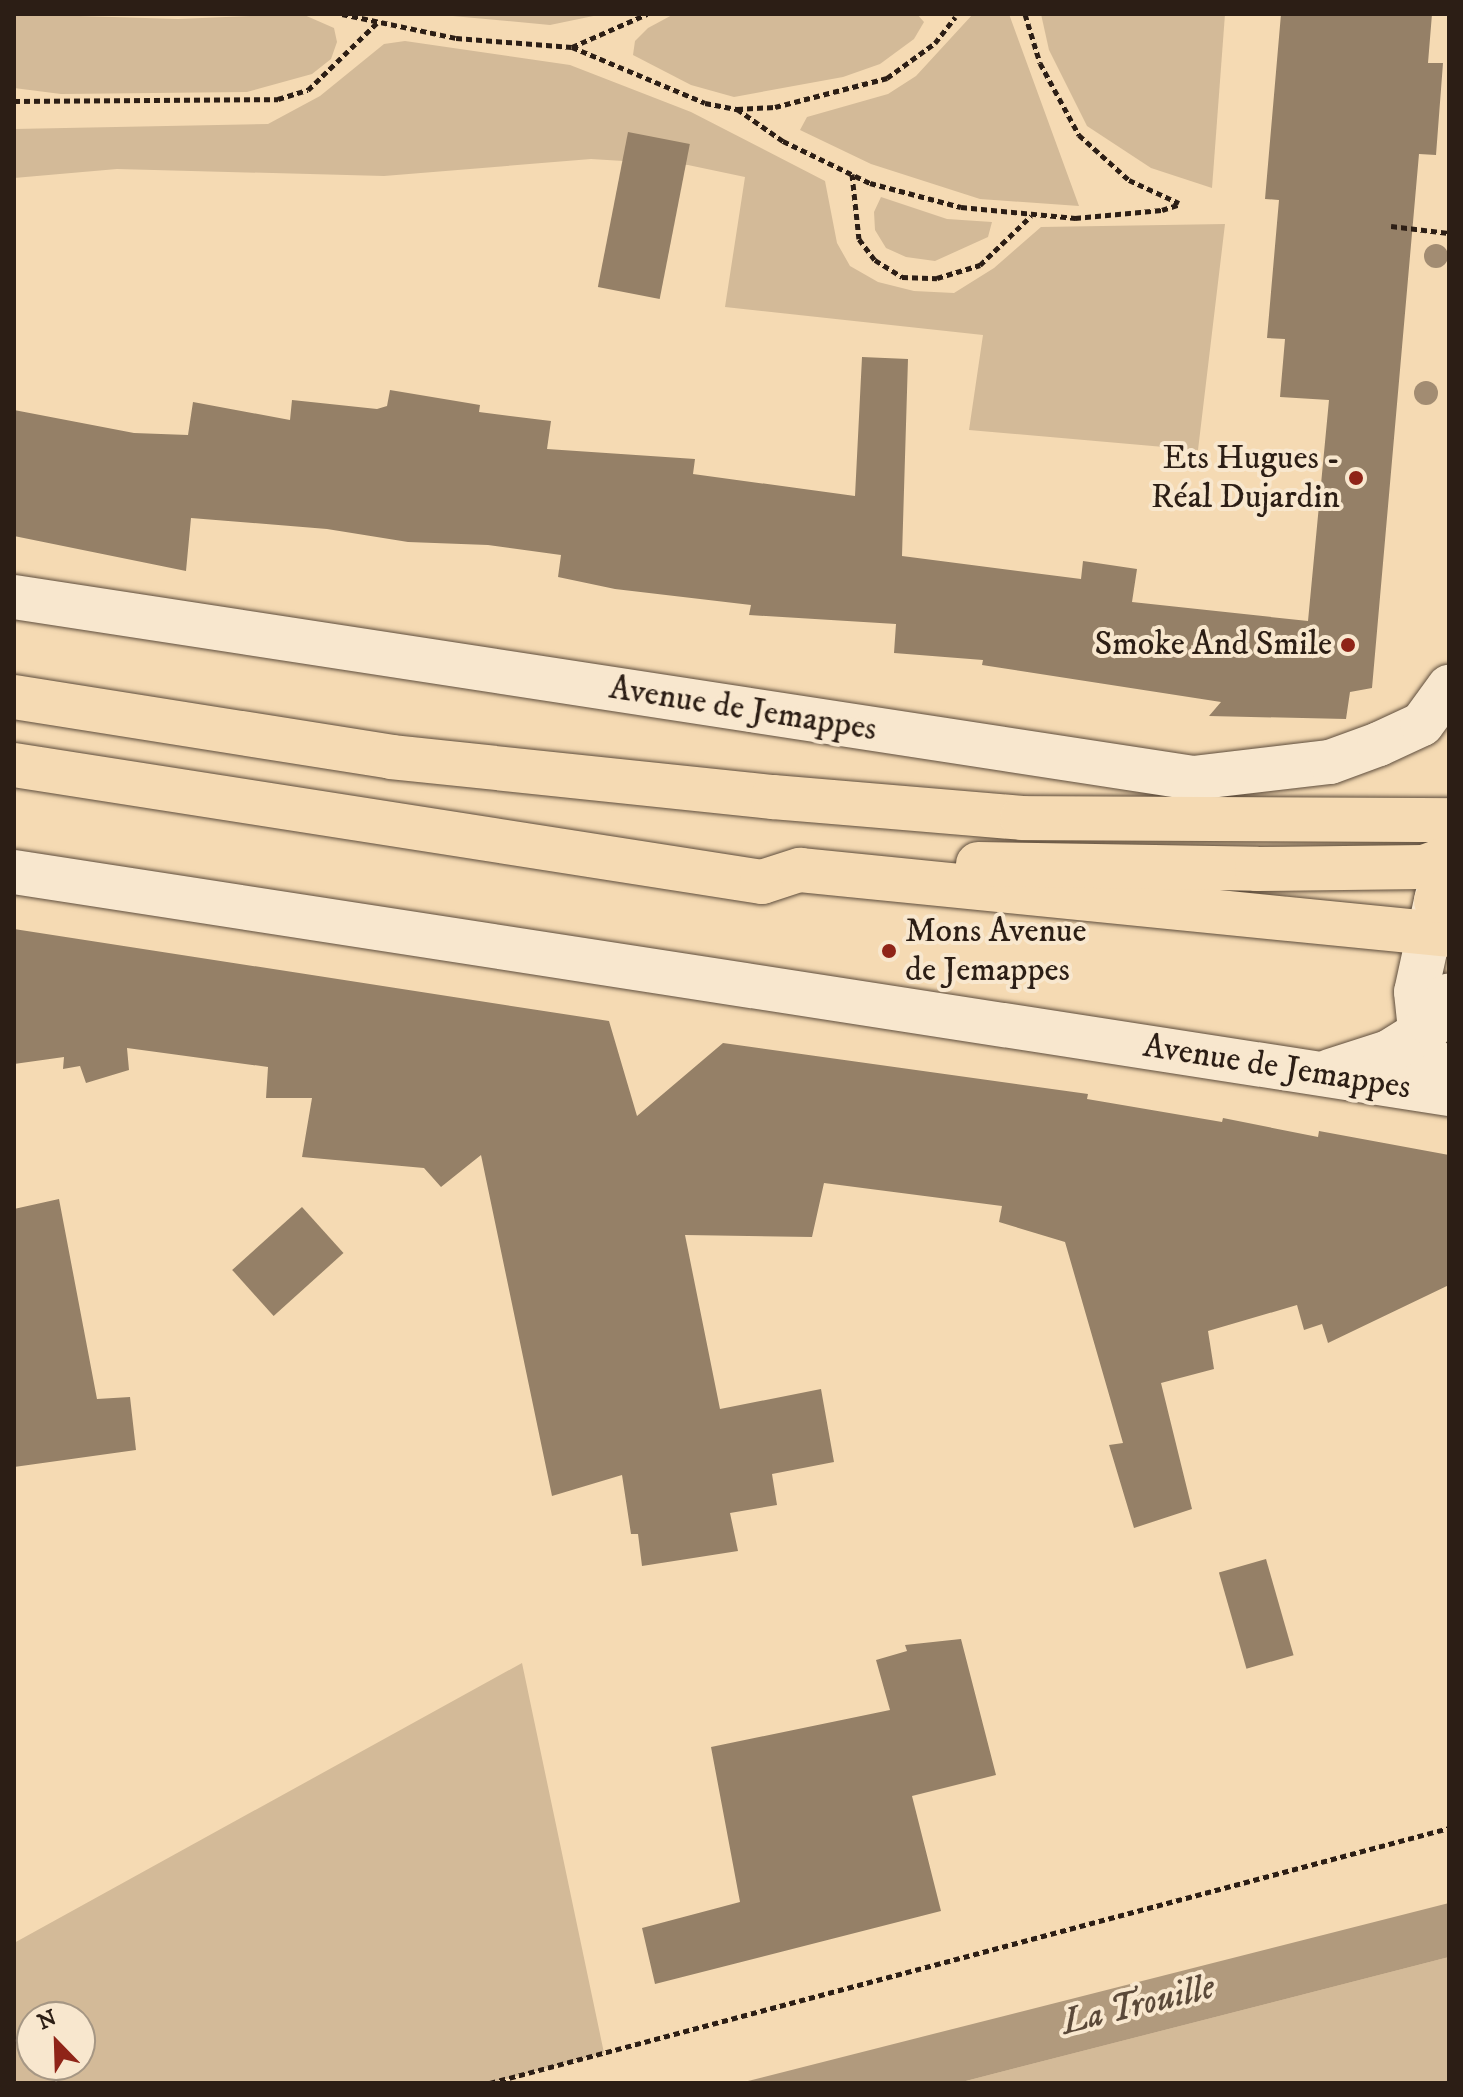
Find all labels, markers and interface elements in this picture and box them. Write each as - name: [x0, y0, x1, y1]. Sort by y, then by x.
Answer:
- place label: Ets Hugues - Réal Dujardin: [1151, 438, 1340, 518]
- marker: Ets Hugues - Réal Dujardin: [1347, 469, 1365, 487]
- place label: Smoke And Smile: [1095, 625, 1332, 665]
- marker: Smoke And Smile: [1339, 636, 1357, 654]
- street label: Avenue de Jemappes: [606, 668, 880, 750]
- place label: Mons Avenue de Jemappes: [905, 911, 1087, 990]
- marker: Mons Avenue de Jemappes: [880, 942, 898, 960]
- street label: Avenue de Jemappes: [1140, 1026, 1414, 1108]
- water label: La Trouille: [1057, 1965, 1219, 2045]
- north arrow: [16, 2001, 96, 2081]
- text: N: [34, 2004, 61, 2036]

